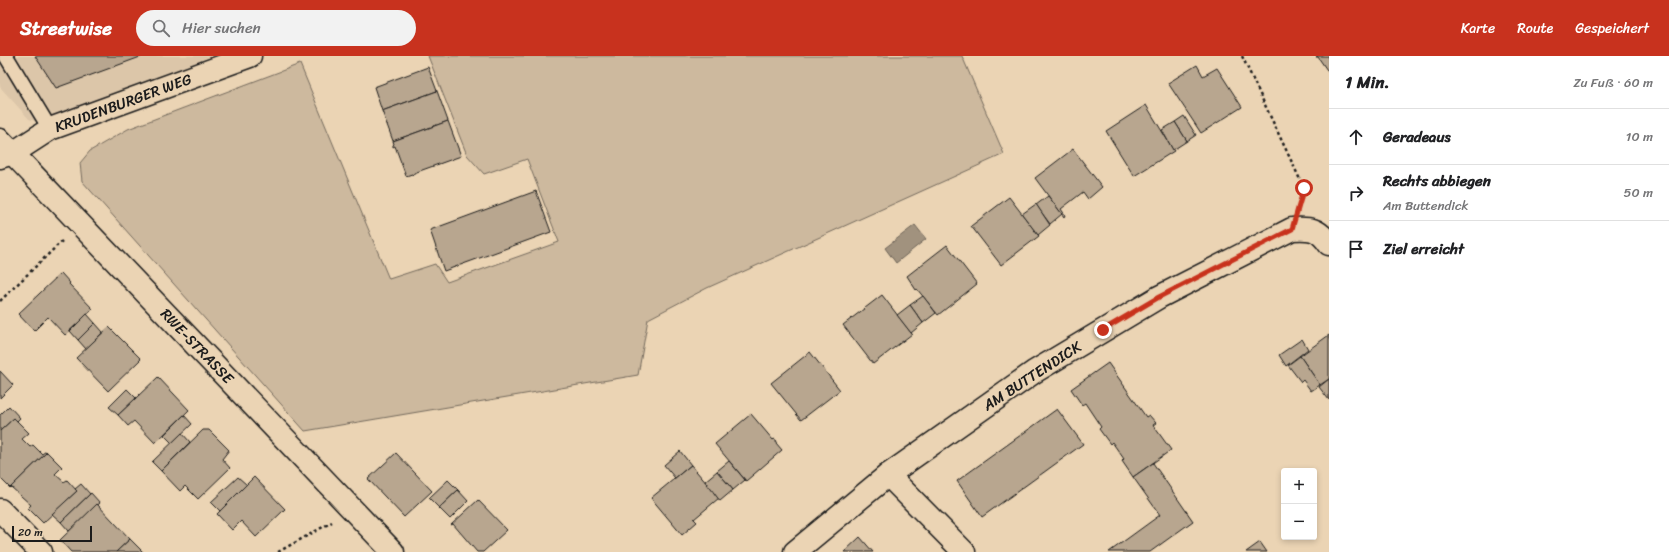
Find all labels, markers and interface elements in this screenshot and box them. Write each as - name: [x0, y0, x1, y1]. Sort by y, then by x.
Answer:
- search box: [136, 10, 416, 46]
- text: Streetwise: [20, 12, 112, 45]
- text: Hier suchen: [182, 15, 261, 41]
- text: Karte: [1461, 16, 1495, 41]
- text: Route: [1517, 16, 1553, 41]
- text: Gespeichert: [1575, 16, 1649, 41]
- icon: search: [150, 17, 172, 39]
- street label: KRUDENBURGER WEG: [51, 66, 196, 140]
- text: 1 Min.: [1345, 67, 1390, 97]
- text: Zu Fuß · 60 m: [1573, 71, 1653, 94]
- text: Geradeaus: [1383, 124, 1451, 150]
- text: 10 m: [1626, 125, 1653, 148]
- icon: ahead: [1345, 126, 1367, 148]
- text: Rechts abbiegen: [1383, 168, 1491, 194]
- route start: [1295, 179, 1313, 197]
- text: 50 m: [1623, 181, 1653, 204]
- icon: right: [1345, 182, 1367, 204]
- text: Am Buttendick: [1383, 194, 1468, 217]
- text: Ziel erreicht: [1383, 236, 1464, 262]
- icon: arrive: [1345, 238, 1367, 260]
- street label: RWE-STRASSE: [154, 302, 241, 391]
- route end: [1094, 321, 1112, 339]
- street label: AM BUTTENDICK: [977, 334, 1087, 418]
- map controls: [1281, 468, 1317, 540]
- button: +: [1281, 468, 1317, 504]
- button: −: [1281, 504, 1317, 540]
- text: 20 m: [18, 523, 43, 542]
- scale bar: [12, 524, 92, 543]

